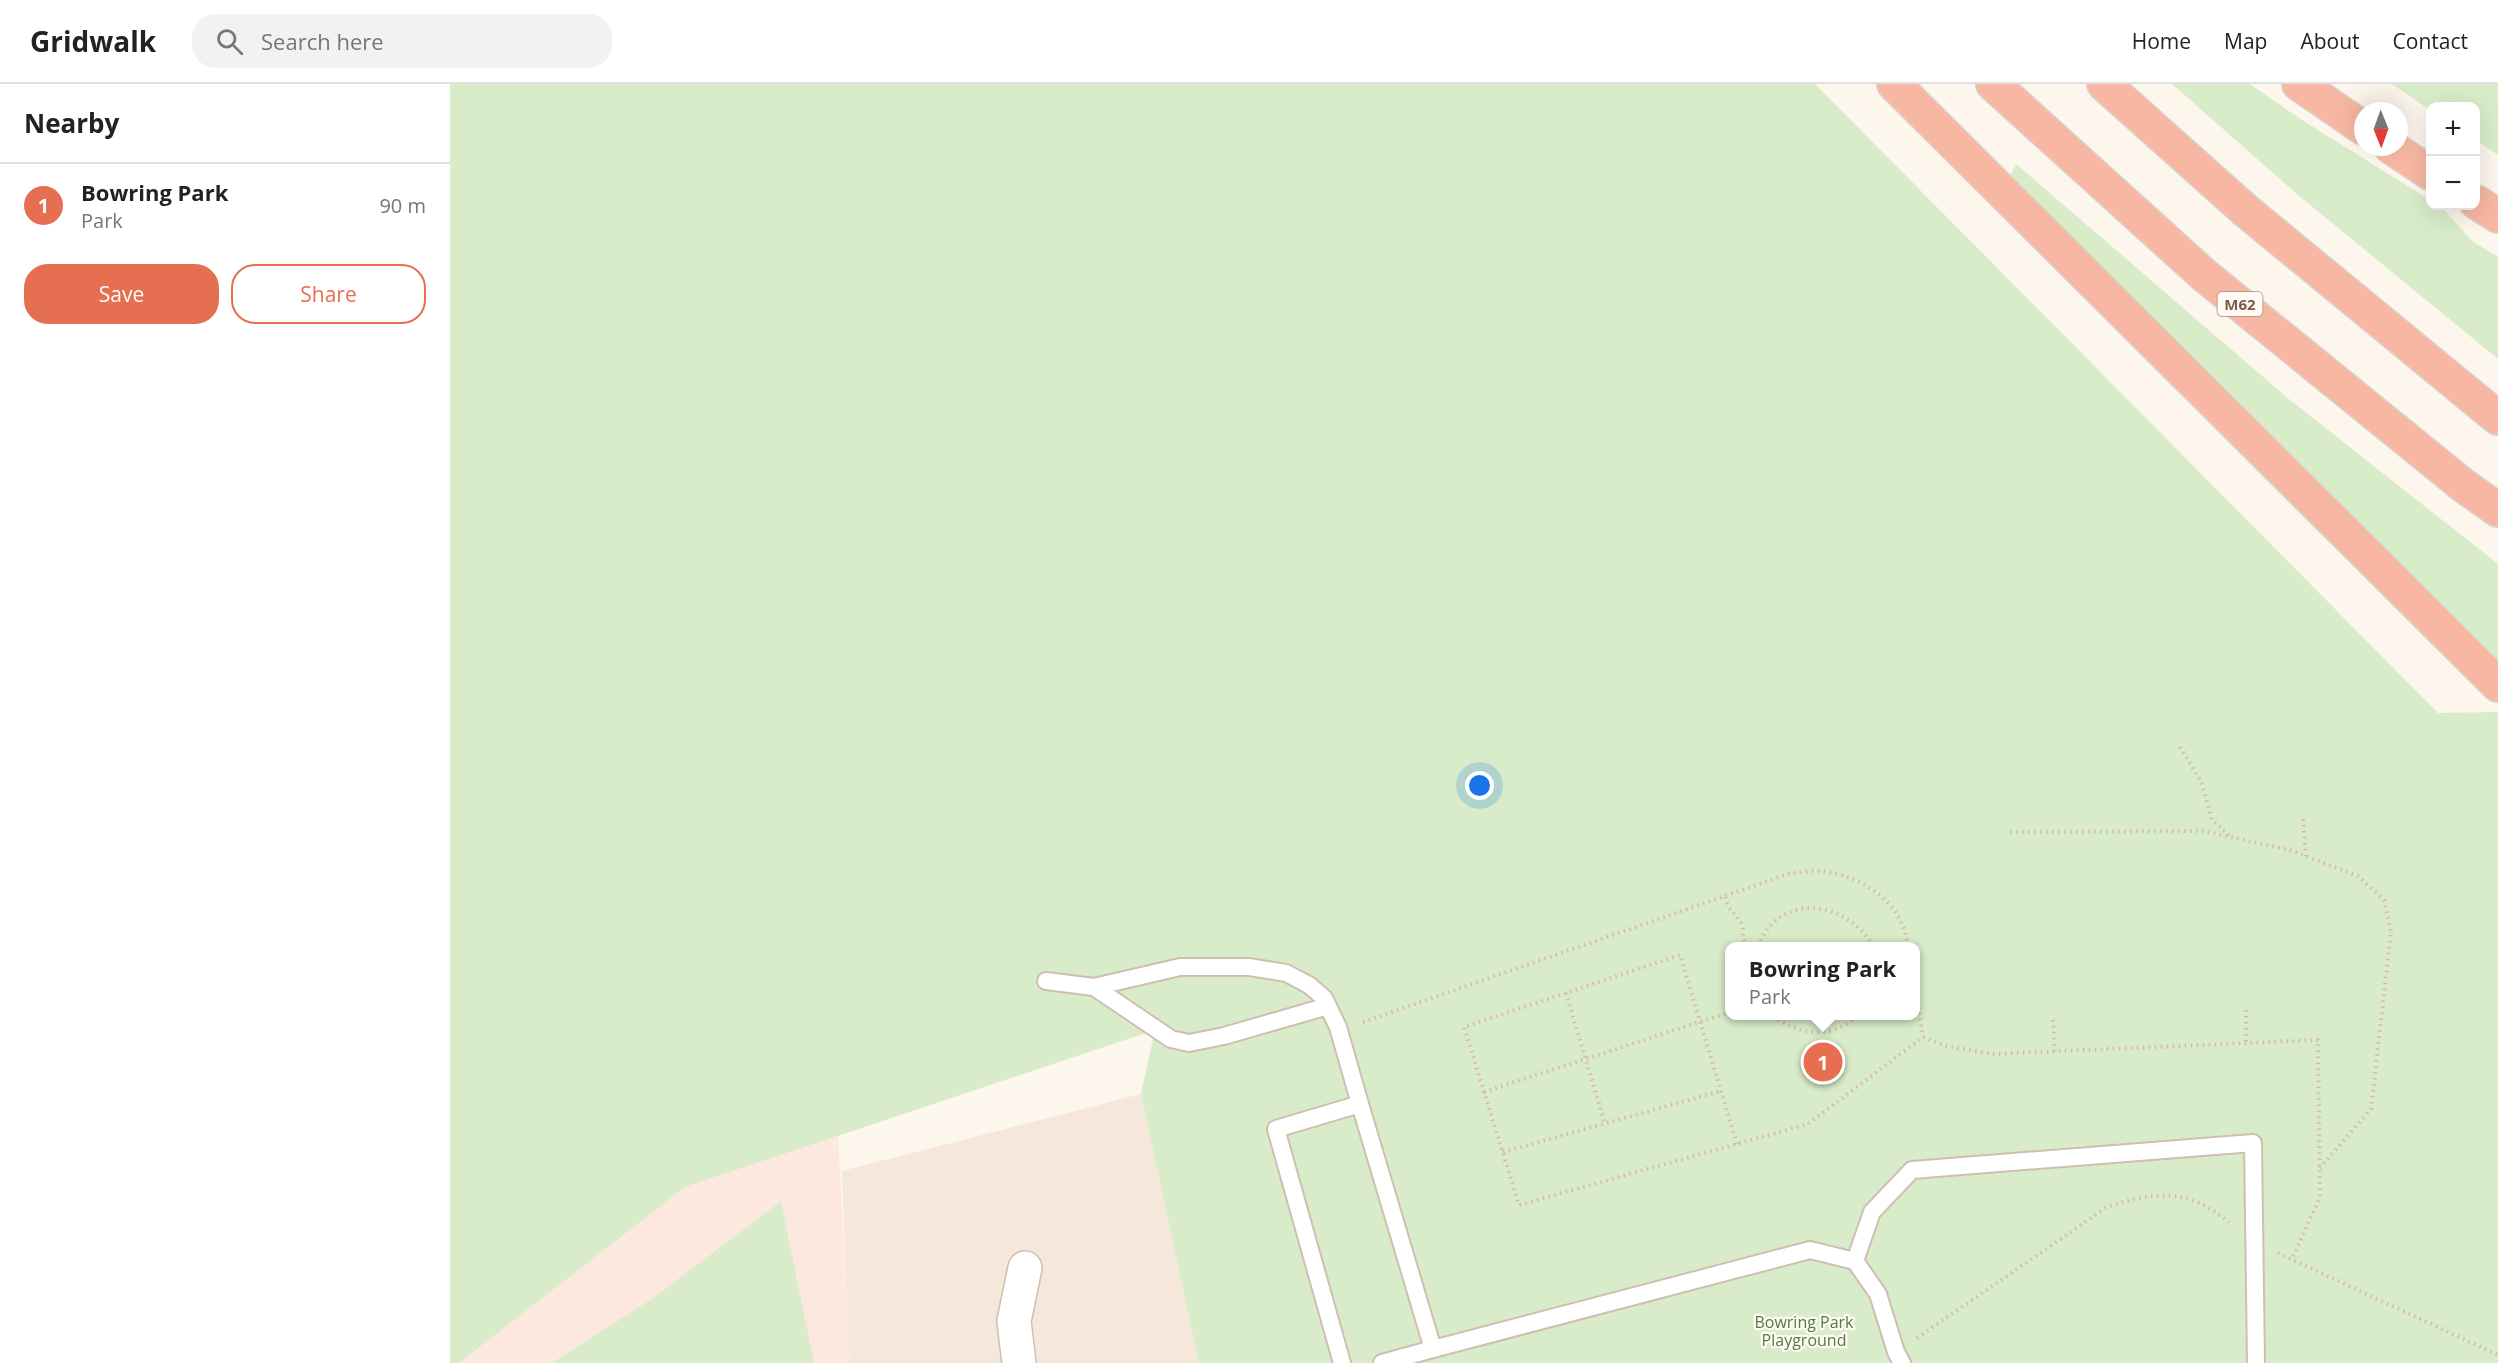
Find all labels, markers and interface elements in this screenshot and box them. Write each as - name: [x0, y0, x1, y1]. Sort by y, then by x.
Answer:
- search box: [192, 14, 612, 68]
- text: Gridwalk: [30, 22, 156, 60]
- icon: search: [213, 25, 246, 58]
- text: Search here: [261, 26, 384, 56]
- text: Home: [2132, 27, 2191, 55]
- text: Map: [2224, 27, 2267, 55]
- text: About: [2300, 27, 2360, 55]
- text: Contact: [2393, 27, 2468, 55]
- north arrow: [2354, 102, 2408, 156]
- map controls: [2426, 102, 2480, 210]
- button: +: [2426, 102, 2480, 156]
- text: Nearby: [24, 105, 119, 141]
- button: −: [2426, 156, 2480, 210]
- text: Bowring Park: [81, 177, 228, 207]
- text: 1: [38, 192, 49, 219]
- text: 90 m: [379, 192, 426, 219]
- text: Park: [81, 207, 123, 234]
- button: Save: [24, 264, 219, 324]
- button: Share: [231, 264, 426, 324]
- road number: M62: [2218, 292, 2262, 316]
- your location: [1465, 771, 1494, 800]
- popup: [1725, 942, 1920, 1020]
- text: Bowring Park: [1749, 953, 1896, 983]
- text: Park: [1749, 983, 1791, 1010]
- pin: 1: [1804, 1040, 1842, 1084]
- park label: Bowring Park Playground: [1754, 1311, 1854, 1351]

